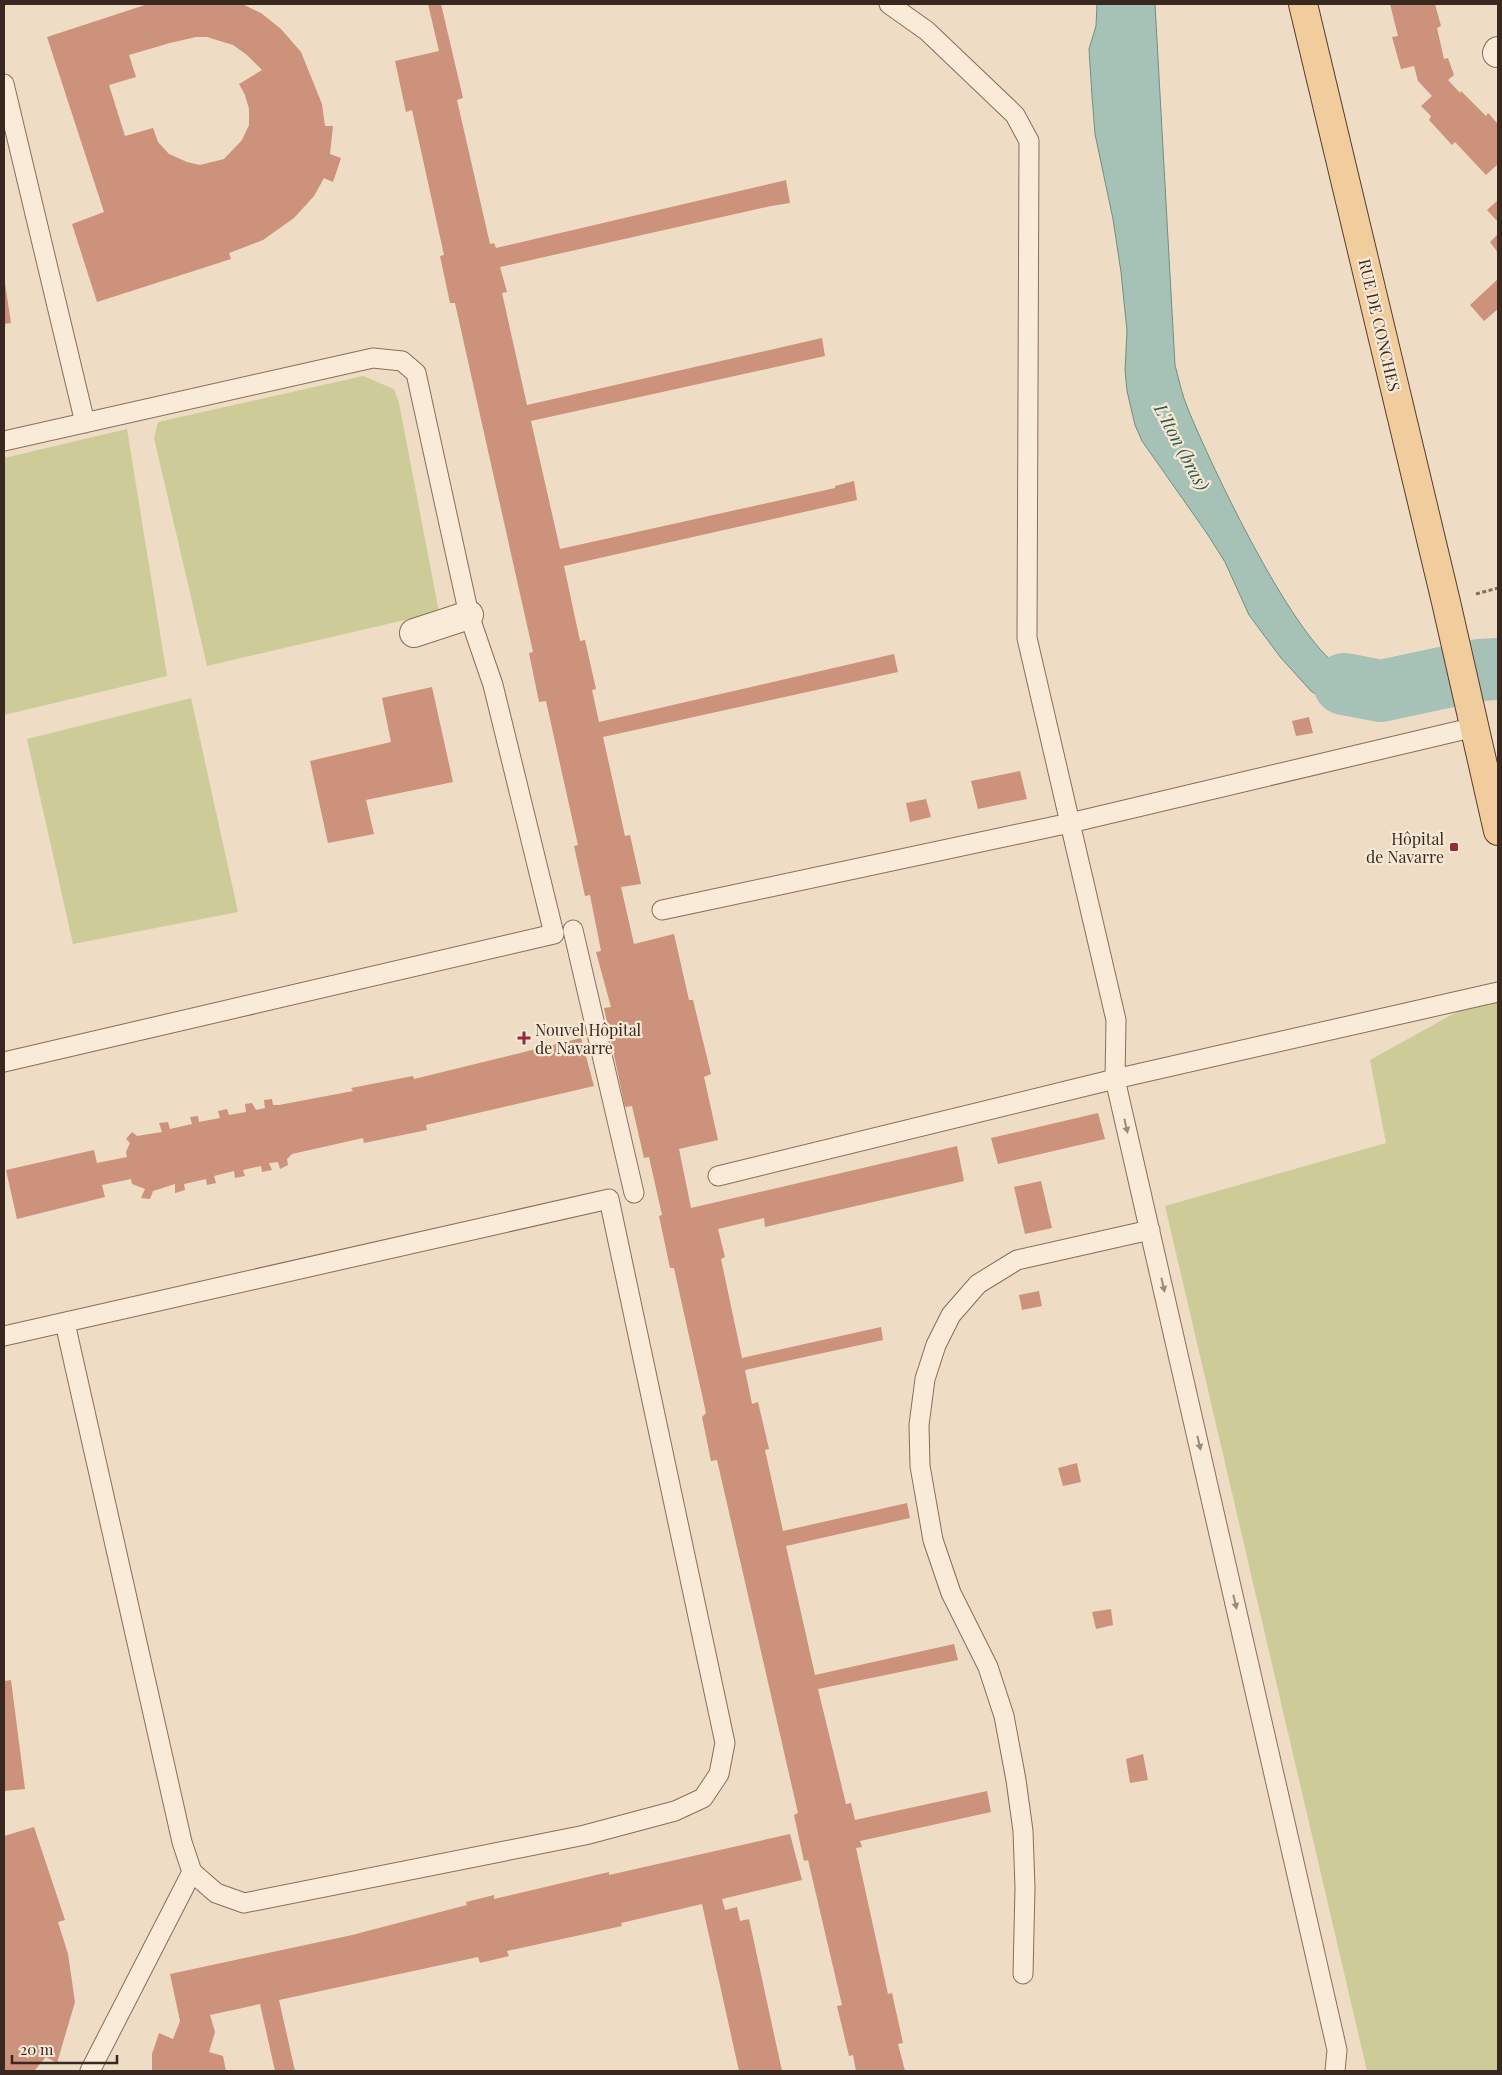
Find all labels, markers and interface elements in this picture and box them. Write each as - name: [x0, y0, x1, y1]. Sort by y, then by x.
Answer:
- street label: RUE DE CONCHES: [1355, 257, 1405, 393]
- water label: L'Iton (bras): [1149, 398, 1215, 495]
- place label: Hôpital de Navarre: [1366, 828, 1444, 867]
- marker: Hôpital de Navarre: [1448, 841, 1460, 853]
- place label: Nouvel Hôpital de Navarre: [535, 1019, 642, 1058]
- marker: Nouvel Hôpital de Navarre: [517, 1031, 531, 1045]
- one-way arrow: [1122, 1119, 1130, 1134]
- one-way arrow: [1159, 1277, 1167, 1292]
- one-way arrow: [1195, 1436, 1203, 1451]
- one-way arrow: [1231, 1594, 1239, 1609]
- scale bar: [12, 2032, 118, 2064]
- text: 20 m: [20, 2039, 54, 2059]

